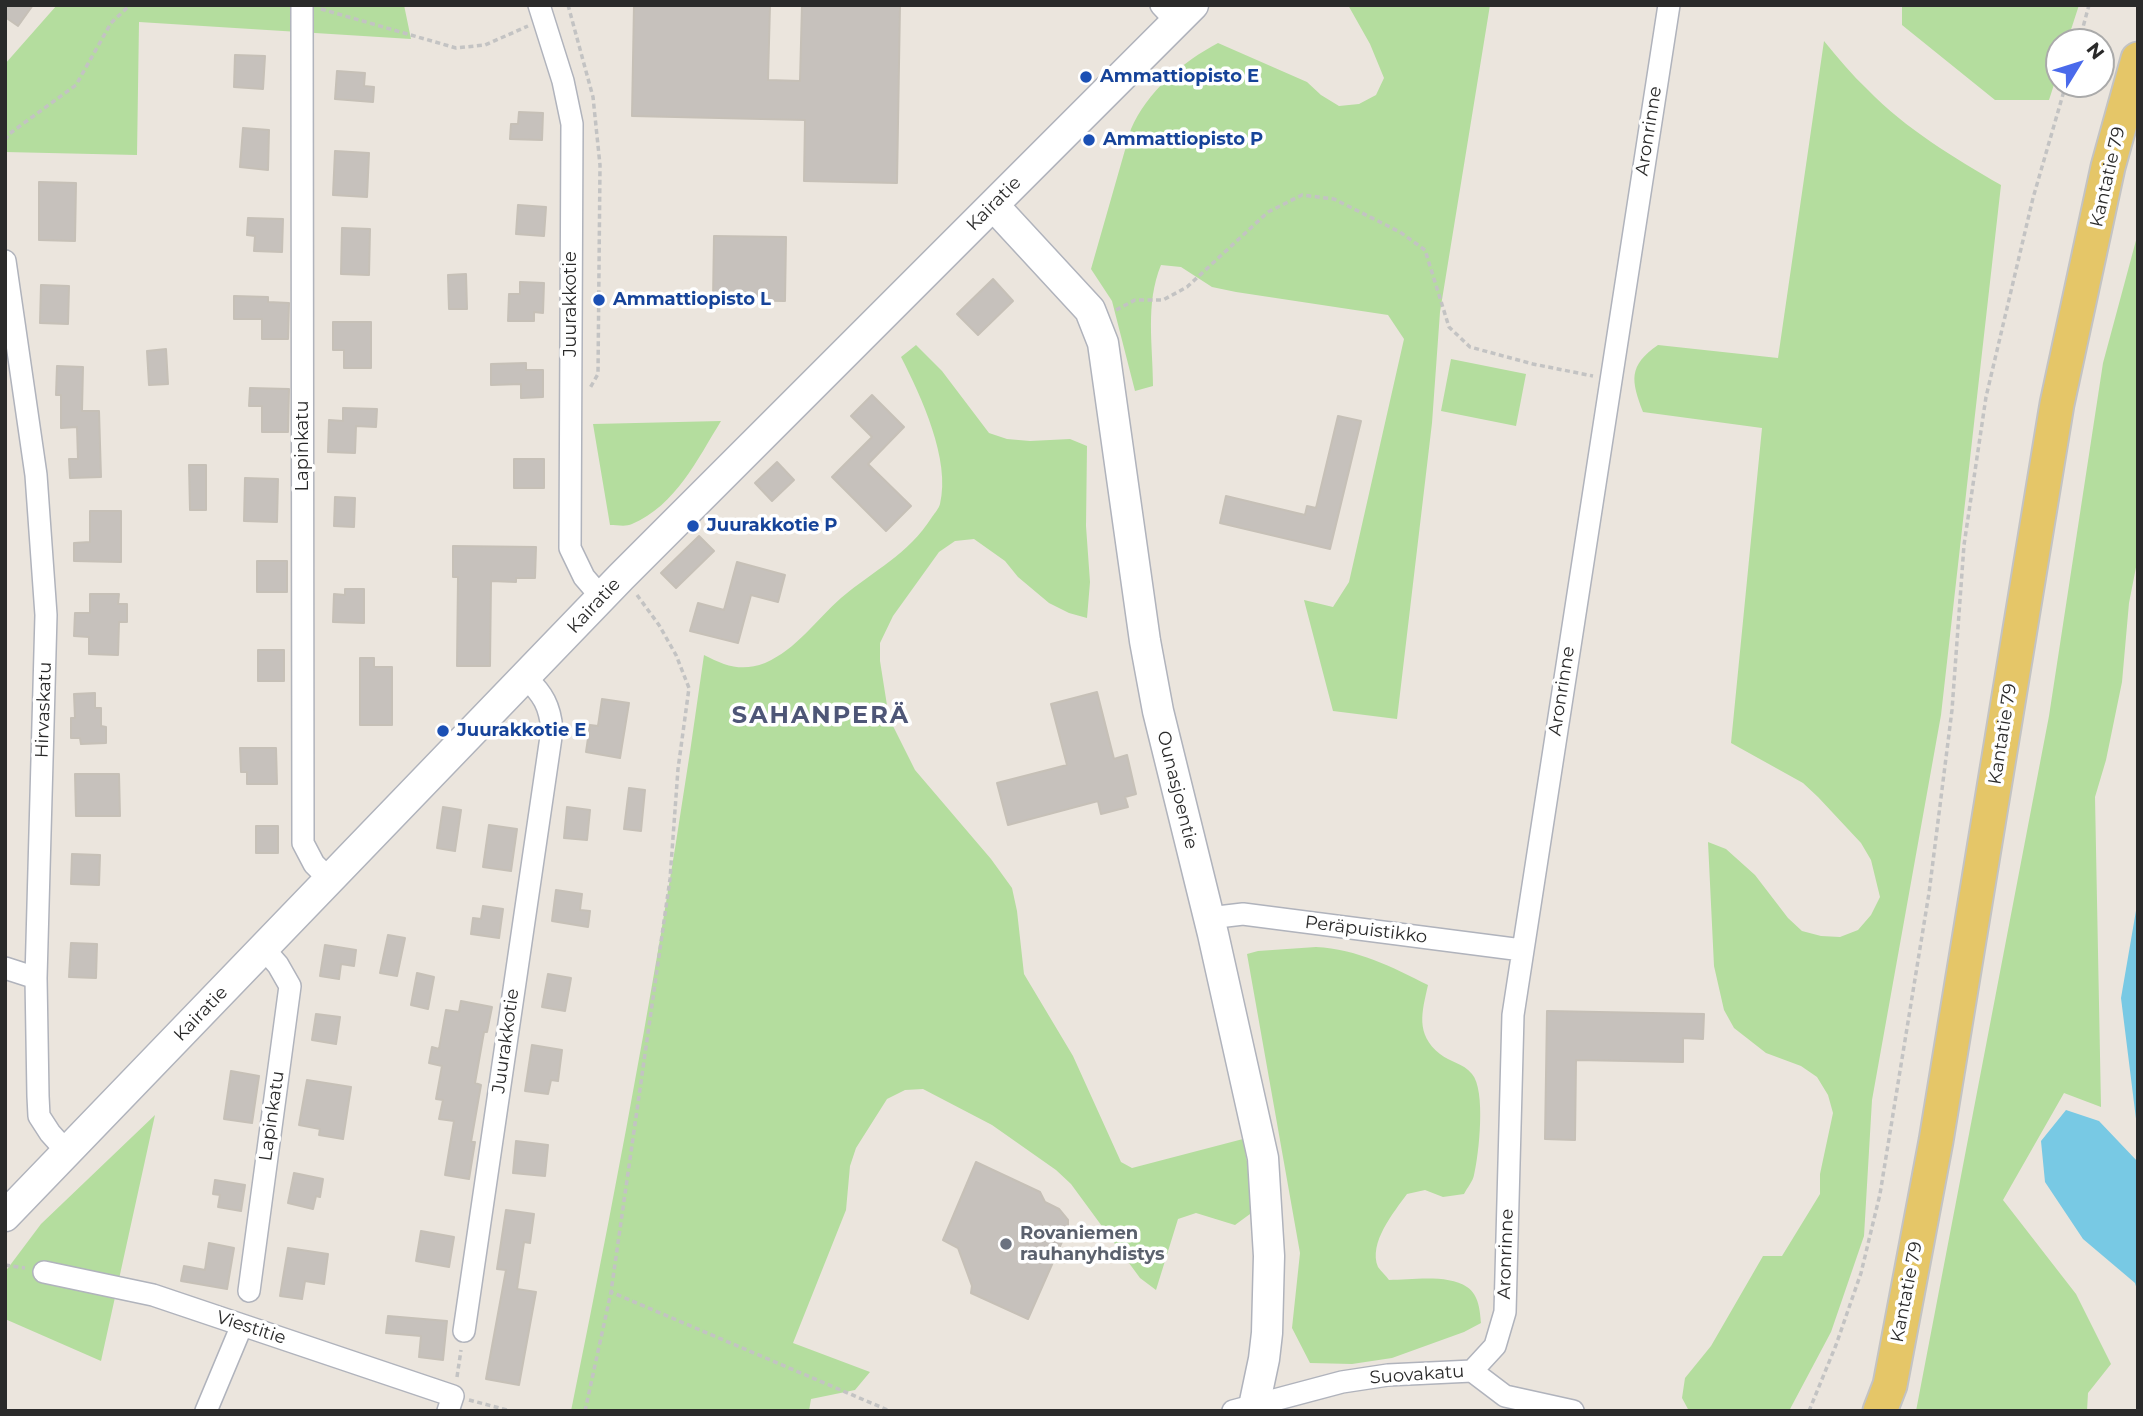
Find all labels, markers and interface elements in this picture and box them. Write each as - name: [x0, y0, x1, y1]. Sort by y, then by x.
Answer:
- north arrow: [2045, 28, 2115, 98]
- text: N: [2082, 38, 2109, 64]
- place label: Ammattiopisto E: [1100, 66, 1259, 88]
- marker: Ammattiopisto E: [1078, 69, 1094, 85]
- street label: Aronrinne: [1631, 85, 1667, 177]
- street label: Kantatie 79: [2086, 125, 2130, 229]
- place label: Ammattiopisto P: [1103, 129, 1263, 151]
- marker: Ammattiopisto P: [1081, 132, 1097, 148]
- street label: Kairatie: [962, 172, 1026, 236]
- street label: Juurakkotie: [560, 251, 582, 357]
- place label: Ammattiopisto L: [613, 289, 771, 311]
- marker: Ammattiopisto L: [591, 292, 607, 308]
- street label: Lapinkatu: [292, 400, 314, 492]
- place label: Juurakkotie P: [707, 515, 838, 537]
- marker: Juurakkotie P: [685, 518, 701, 534]
- street label: Kairatie: [563, 574, 625, 638]
- street label: Aronrinne: [1544, 645, 1580, 737]
- street label: Hirvaskatu: [32, 661, 56, 759]
- street label: Kantatie 79: [1984, 682, 2022, 786]
- district label: SAHANPERÄ: [733, 702, 909, 730]
- place label: Juurakkotie E: [457, 720, 586, 742]
- marker: Juurakkotie E: [435, 723, 451, 739]
- street label: Ounasjoentie: [1152, 729, 1202, 851]
- street label: Peräpuistikko: [1304, 912, 1428, 948]
- street label: Kairatie: [170, 982, 232, 1046]
- street label: Juurakkotie: [488, 987, 524, 1095]
- street label: Lapinkatu: [255, 1069, 289, 1163]
- street label: Aronrinne: [1494, 1208, 1518, 1300]
- place label: Rovaniemen rauhanyhdistys: [1020, 1223, 1165, 1266]
- marker: Rovaniemen rauhanyhdistys: [998, 1236, 1014, 1252]
- street label: Kantatie 79: [1887, 1240, 1927, 1344]
- street label: Viestitie: [214, 1307, 288, 1349]
- street label: Suovakatu: [1369, 1361, 1465, 1389]

